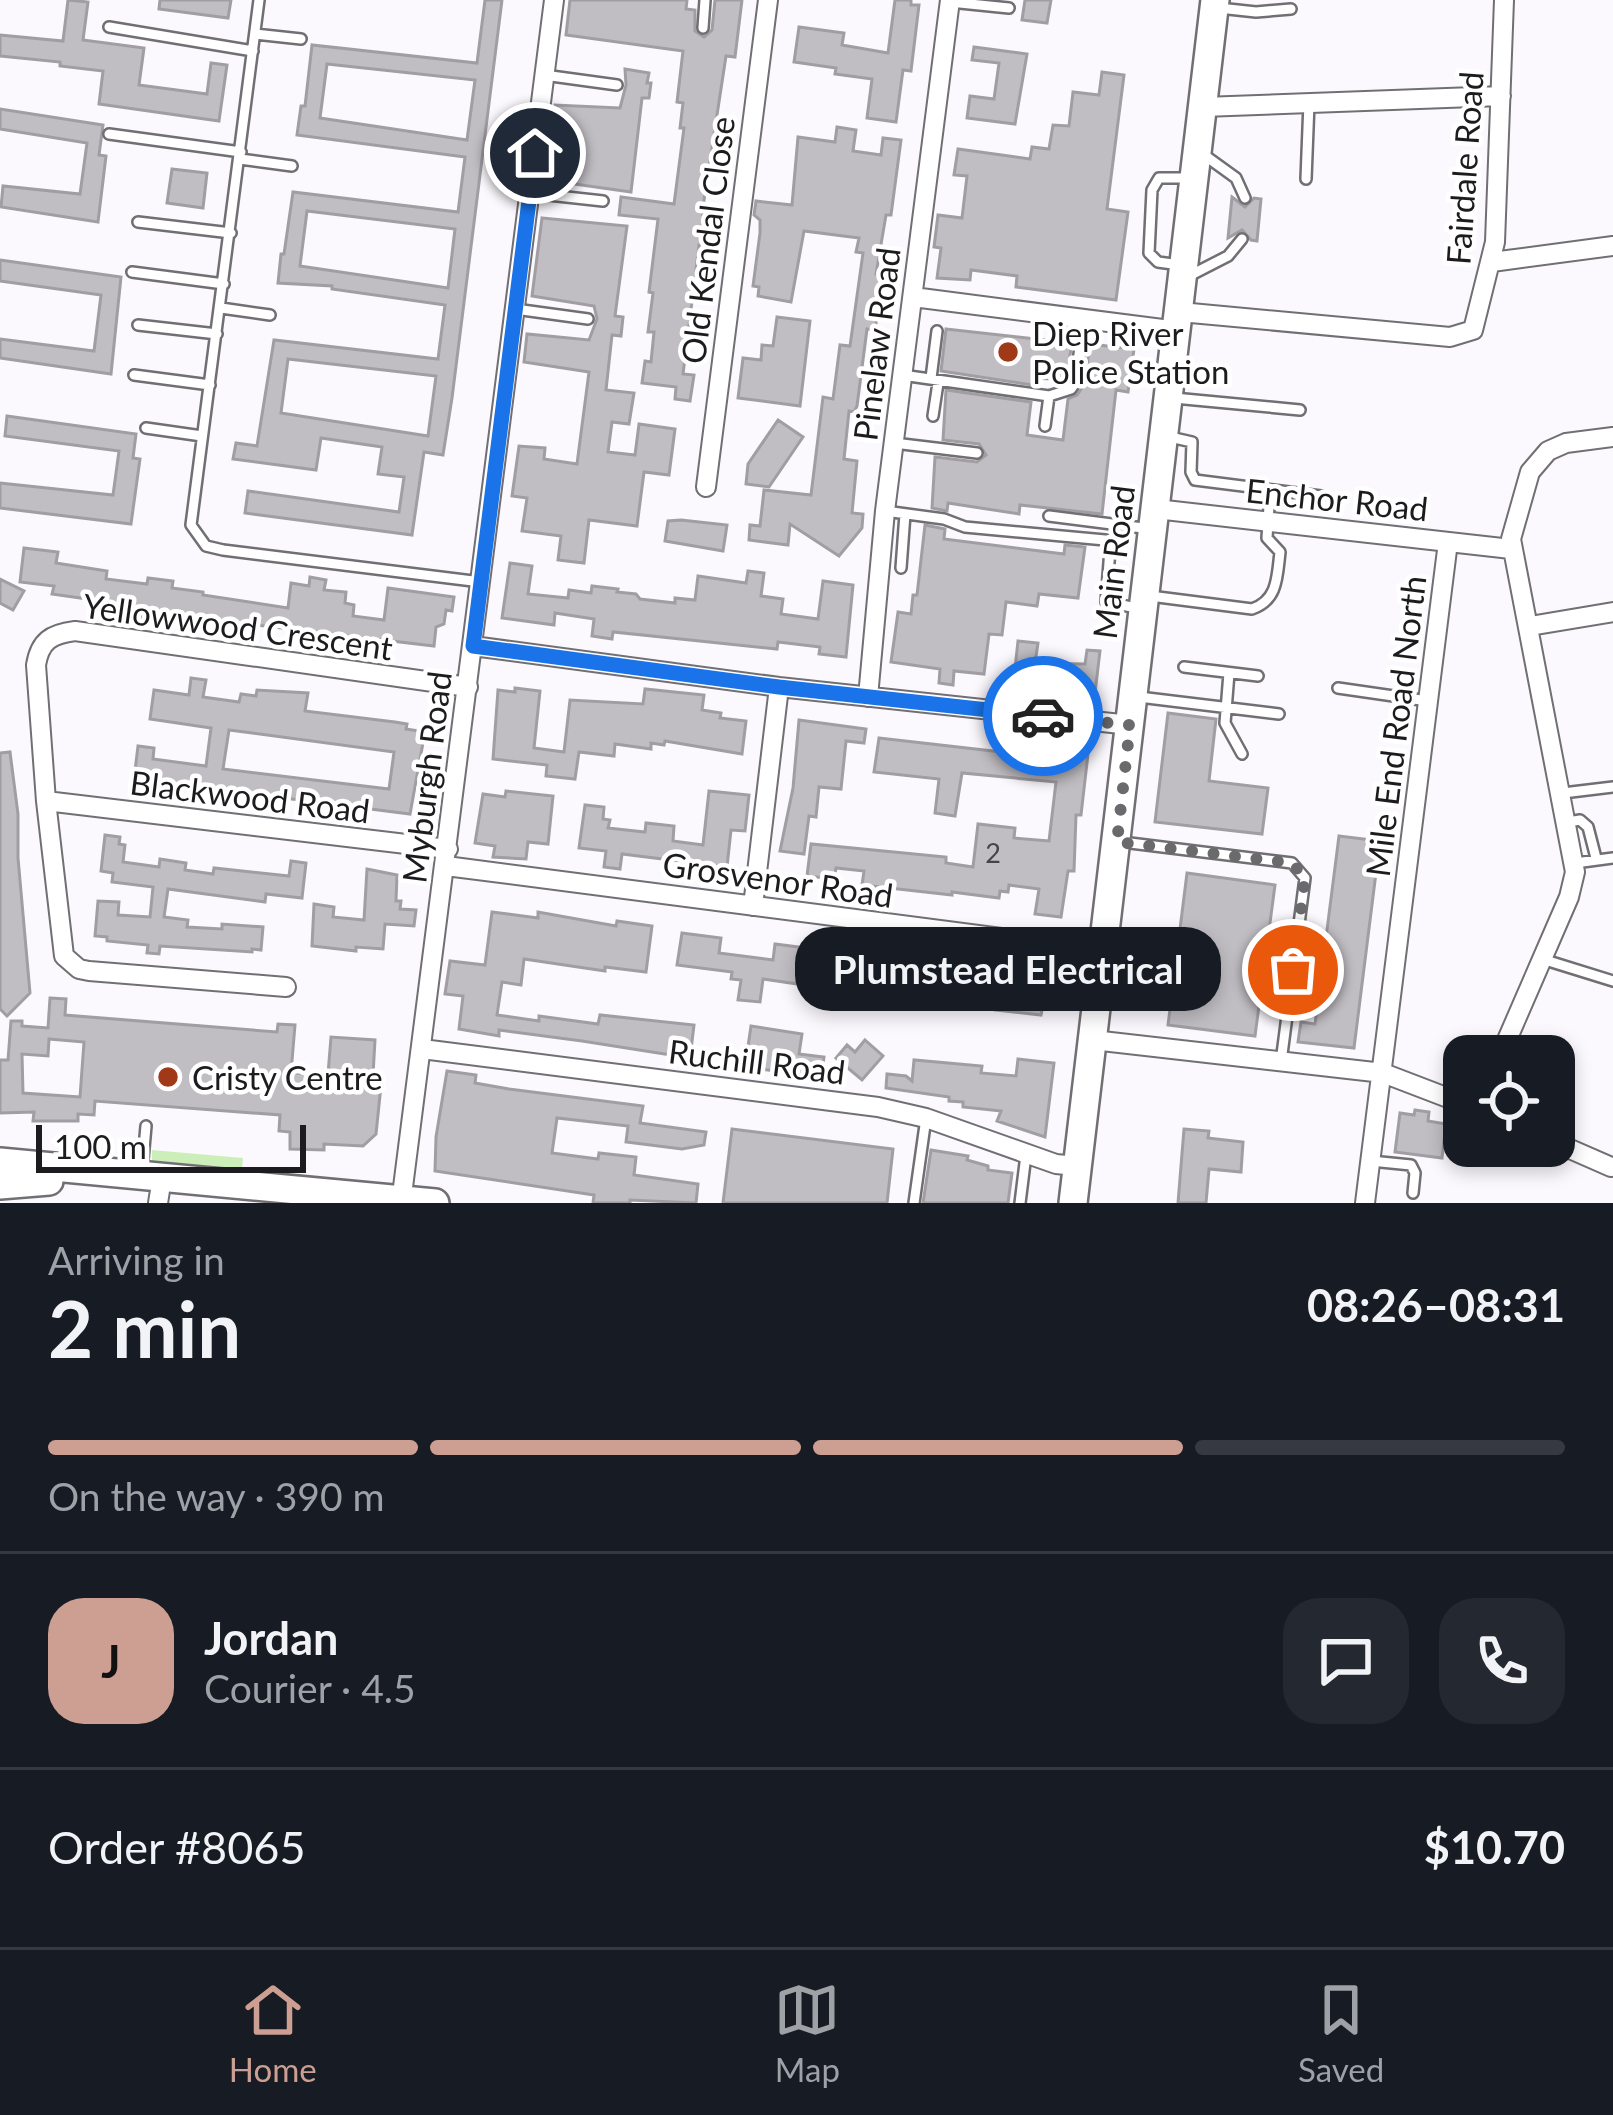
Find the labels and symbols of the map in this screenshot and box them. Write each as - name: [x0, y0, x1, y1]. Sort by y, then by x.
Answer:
- street label: Fairdale Road: [1437, 70, 1491, 266]
- pin: [484, 102, 586, 204]
- street label: Old Kendal Close: [672, 114, 742, 366]
- street label: Pinelaw Road: [844, 245, 908, 443]
- place label: Diep River Police Station: [1032, 313, 1229, 391]
- marker: Diep River Police Station: [995, 339, 1021, 365]
- street label: Enchor Road: [1244, 470, 1430, 528]
- street label: Main Road: [1084, 483, 1142, 641]
- street label: Mile End Road North: [1357, 573, 1433, 879]
- street label: Yellowwood Crescent: [81, 584, 396, 668]
- courier: [983, 656, 1103, 776]
- street label: Myburgh Road: [393, 669, 459, 885]
- street label: Blackwood Road: [128, 761, 372, 831]
- house number: 2: [985, 836, 1001, 869]
- street label: Grosvenor Road: [660, 843, 896, 915]
- pin: [1242, 919, 1344, 1021]
- callout: Plumstead Electrical: [795, 928, 1221, 1012]
- street label: Ruchill Road: [666, 1030, 848, 1092]
- place label: Cristy Centre: [192, 1057, 383, 1097]
- marker: Cristy Centre: [155, 1064, 181, 1090]
- scale bar: [36, 1119, 306, 1172]

